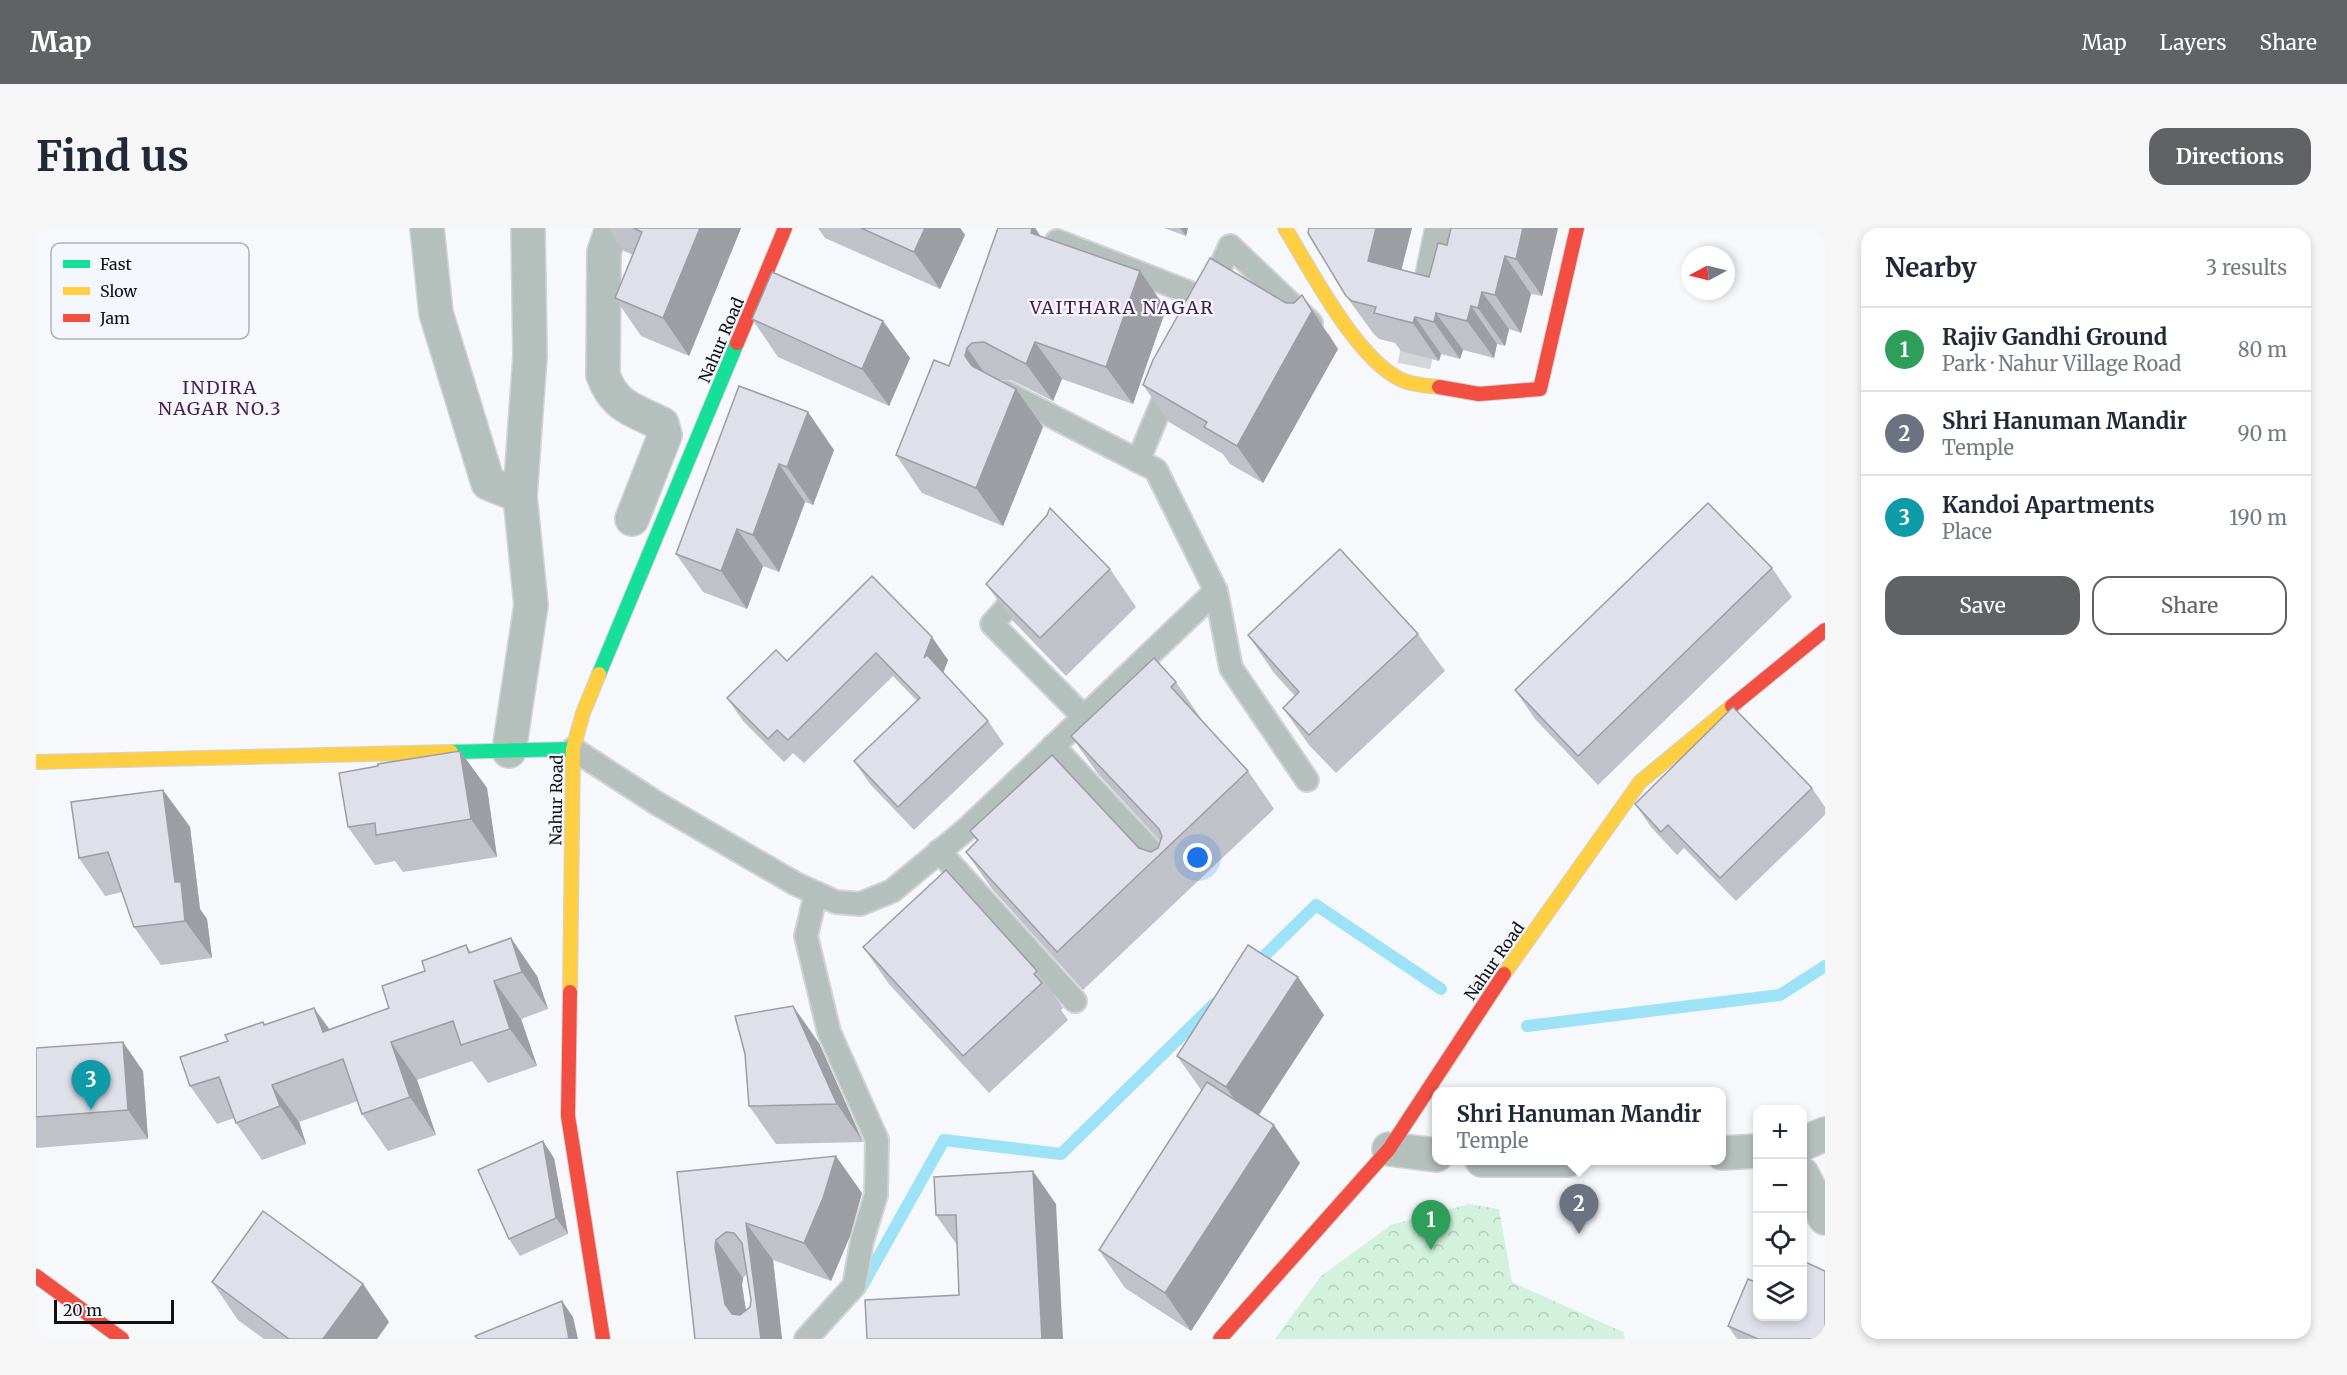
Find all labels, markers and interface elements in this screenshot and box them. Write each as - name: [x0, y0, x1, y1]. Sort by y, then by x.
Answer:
- text: Map: [30, 24, 92, 60]
- text: Map: [2082, 29, 2127, 56]
- text: Layers: [2160, 29, 2227, 56]
- text: Share: [2260, 29, 2317, 56]
- button: Directions: [2149, 128, 2311, 185]
- text: Find us: [36, 130, 189, 182]
- legend: [51, 243, 249, 339]
- north arrow: [1681, 246, 1735, 300]
- text: Nearby: [1885, 251, 1977, 284]
- text: Fast: [100, 254, 133, 274]
- text: 3 results: [2206, 255, 2287, 280]
- text: Slow: [100, 281, 138, 301]
- street label: Nahur Road: [694, 294, 748, 386]
- district label: VAITHARA NAGAR: [1029, 296, 1214, 319]
- text: Jam: [99, 308, 130, 328]
- text: Rajiv Gandhi Ground: [1942, 323, 2167, 351]
- text: 1: [1900, 337, 1909, 362]
- text: 80 m: [2238, 337, 2287, 362]
- text: Park · Nahur Village Road: [1942, 351, 2181, 376]
- district label: INDIRA NAGAR NO.3: [158, 376, 282, 420]
- text: Shri Hanuman Mandir: [1942, 407, 2187, 435]
- text: 2: [1899, 421, 1910, 446]
- text: 90 m: [2237, 421, 2287, 446]
- text: Temple: [1942, 435, 2014, 460]
- text: Kandoi Apartments: [1942, 491, 2155, 519]
- text: 3: [1899, 505, 1910, 530]
- text: 190 m: [2229, 505, 2287, 530]
- text: Place: [1942, 519, 1992, 544]
- button: Save: [1885, 576, 2080, 635]
- button: Share: [2092, 576, 2287, 635]
- street label: Nahur Road: [545, 754, 567, 846]
- your location: [1183, 843, 1212, 872]
- street label: Nahur Road: [1460, 918, 1528, 1004]
- pin: 3: [72, 1060, 110, 1110]
- popup: [1432, 1087, 1726, 1165]
- text: Shri Hanuman Mandir: [1457, 1100, 1701, 1128]
- map controls: [1753, 1105, 1807, 1321]
- button: +: [1753, 1105, 1807, 1159]
- text: Temple: [1457, 1128, 1528, 1153]
- button: −: [1753, 1159, 1807, 1213]
- pin: 2: [1560, 1184, 1598, 1234]
- pin: 1: [1412, 1200, 1450, 1250]
- button: locate: [1753, 1213, 1807, 1267]
- button: layers: [1753, 1267, 1807, 1321]
- scale bar: [54, 1297, 174, 1324]
- text: 20 m: [63, 1300, 102, 1320]

